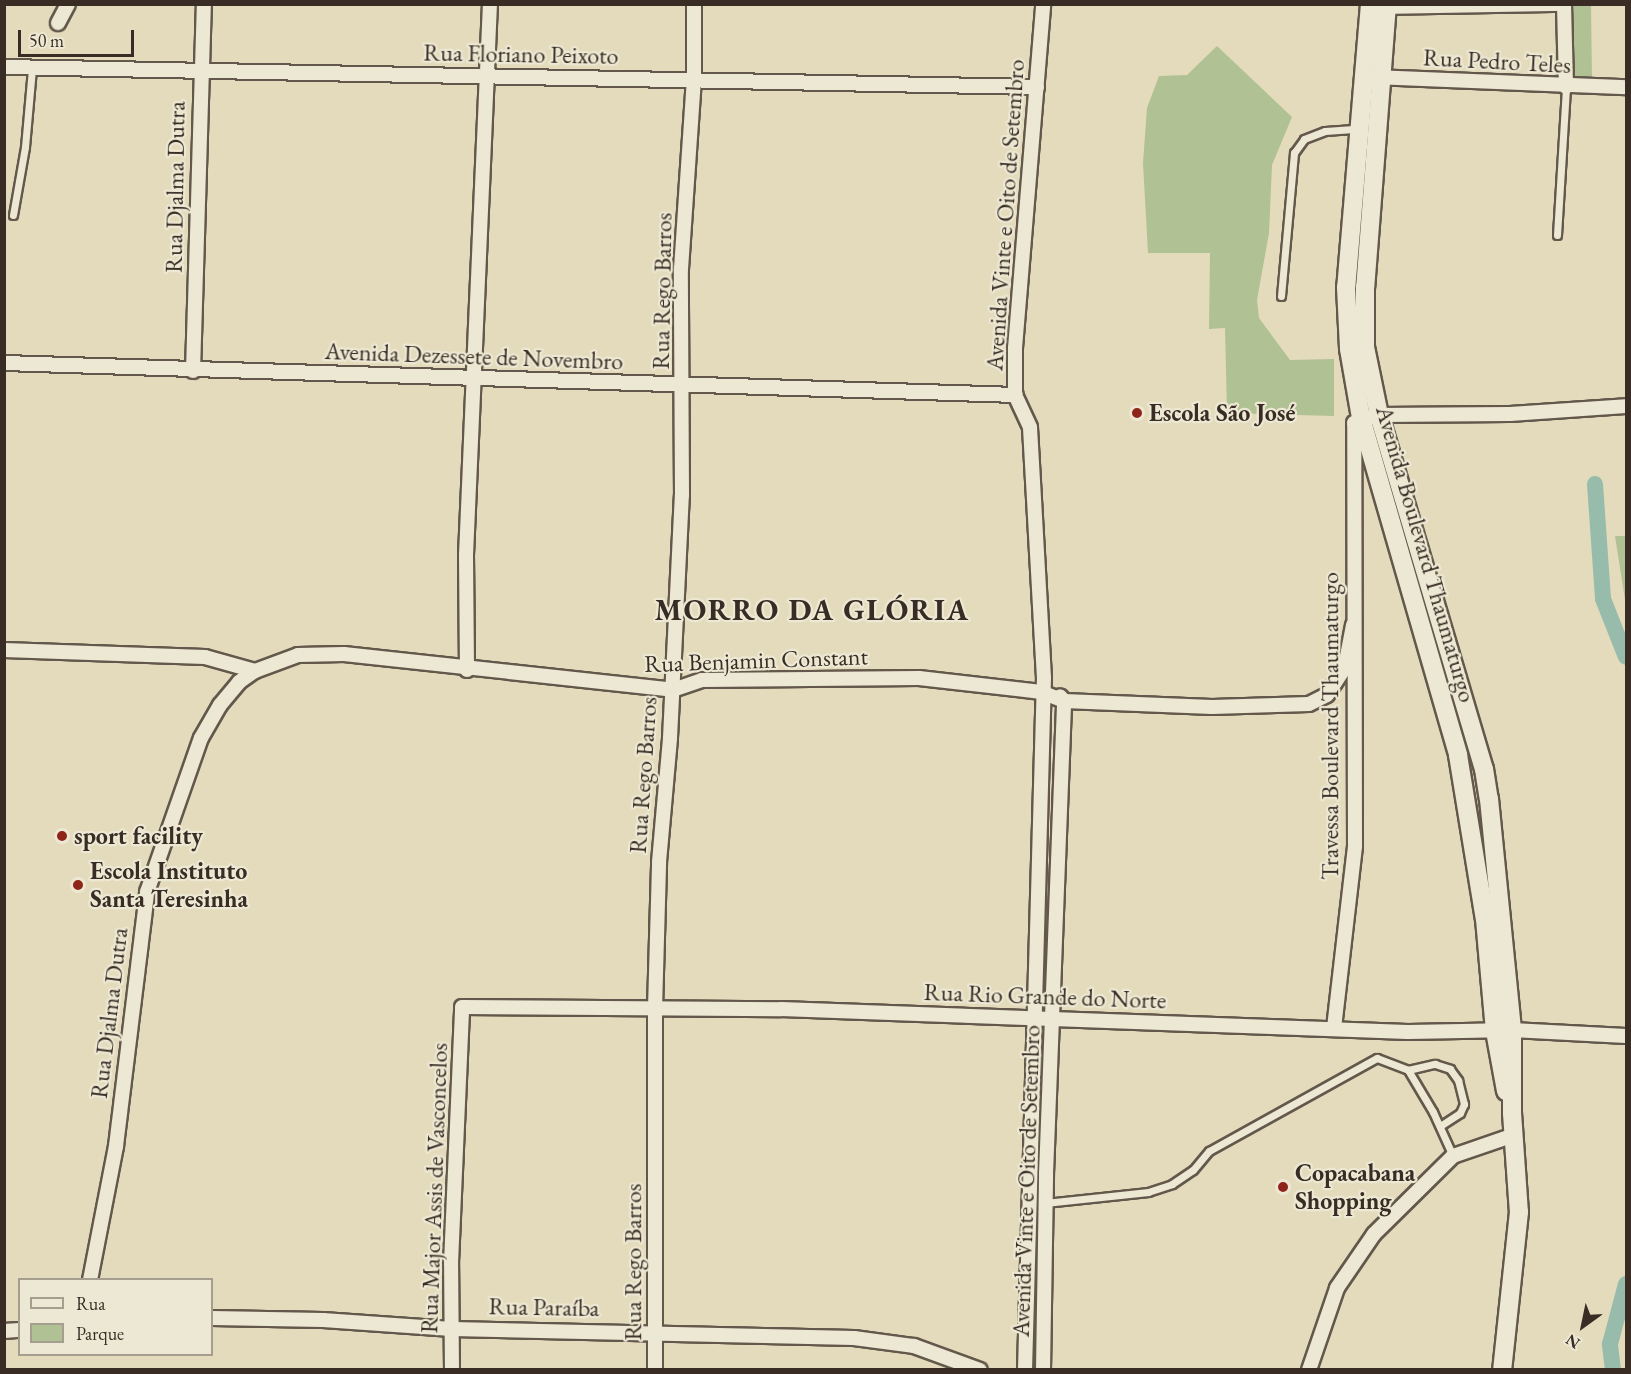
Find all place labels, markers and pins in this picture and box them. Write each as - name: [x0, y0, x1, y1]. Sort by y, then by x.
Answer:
- place label: Escola São José: [1149, 399, 1295, 427]
- marker: Escola São José: [1130, 406, 1144, 420]
- place label: sport facility: [74, 822, 203, 850]
- marker: sport facility: [55, 829, 69, 843]
- place label: Escola Instituto Santa Teresinha: [90, 857, 248, 913]
- marker: Escola Instituto Santa Teresinha: [71, 878, 85, 892]
- place label: Copacabana Shopping: [1295, 1159, 1415, 1215]
- marker: Copacabana Shopping: [1276, 1180, 1290, 1194]

